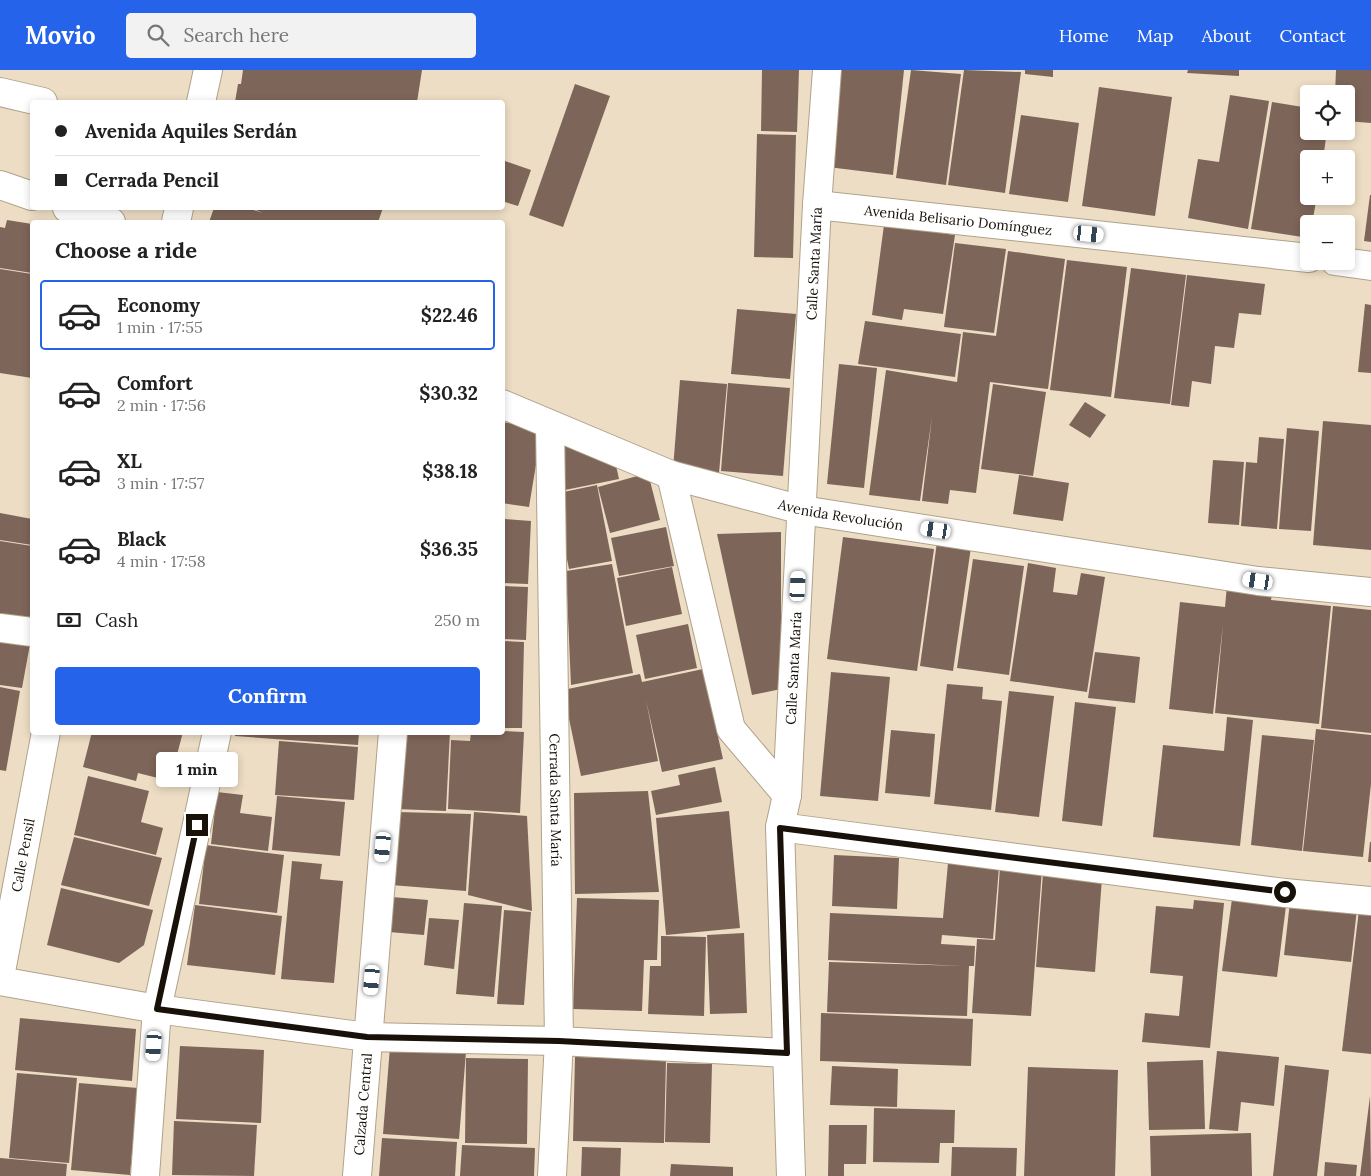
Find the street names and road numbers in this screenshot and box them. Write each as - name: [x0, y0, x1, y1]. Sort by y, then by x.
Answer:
- street label: Avenida Belisario Domínguez: [862, 201, 1053, 239]
- street label: Calle Santa María: [802, 207, 826, 321]
- street label: Avenida Revolución: [775, 495, 905, 535]
- street label: Calle Santa María: [782, 611, 805, 725]
- street label: Cerrada Santa María: [546, 733, 565, 867]
- street label: Calle Pensil: [7, 817, 39, 893]
- street label: Calzada Central: [350, 1052, 376, 1156]

